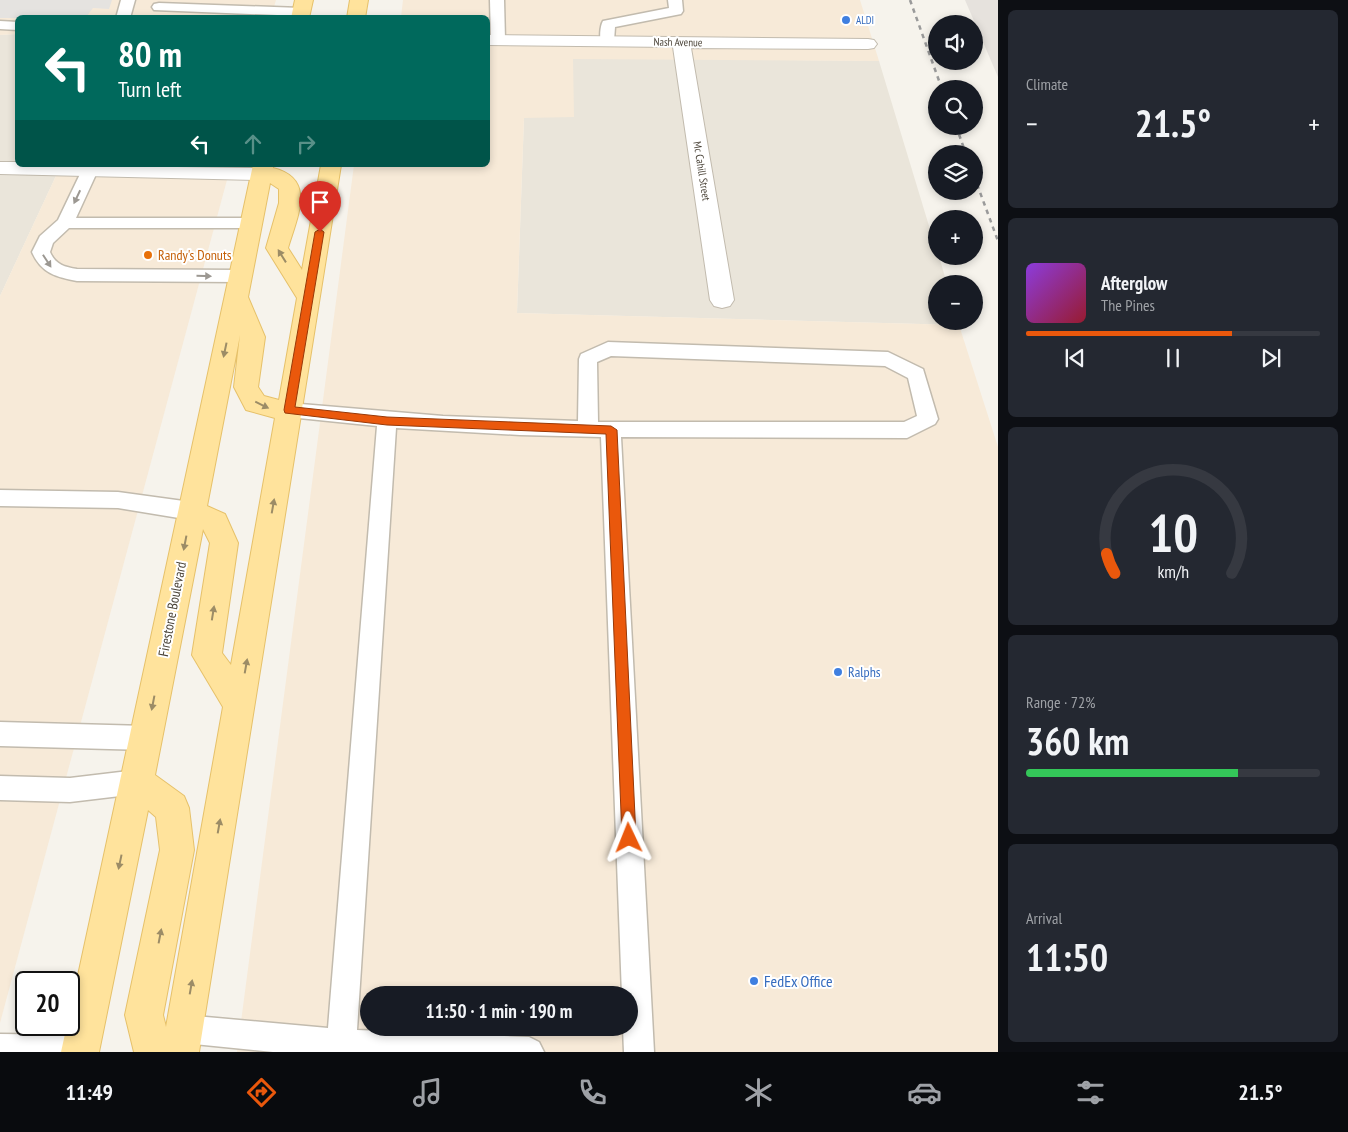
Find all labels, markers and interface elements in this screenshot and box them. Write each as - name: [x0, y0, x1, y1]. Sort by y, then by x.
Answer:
- place label: ALDI: [856, 13, 874, 27]
- marker: ALDI: [840, 14, 852, 26]
- map controls: [928, 15, 983, 330]
- button: sound: [928, 15, 983, 70]
- text: 80 m: [118, 31, 182, 77]
- icon: left: [35, 35, 100, 100]
- street label: Nash Avenue: [654, 35, 703, 49]
- text: Climate: [1026, 74, 1068, 94]
- text: Turn left: [118, 75, 182, 103]
- button: search: [928, 80, 983, 135]
- text: 21.5°: [1135, 98, 1211, 147]
- text: −: [1026, 105, 1038, 142]
- text: +: [1308, 105, 1320, 142]
- icon: left: [186, 130, 214, 158]
- icon: ahead: [239, 130, 267, 158]
- icon: right: [292, 130, 320, 158]
- street label: Mc Cahill Street: [690, 140, 714, 202]
- button: layers: [928, 145, 983, 200]
- pin: [299, 181, 341, 232]
- icon: arrive: [306, 188, 334, 216]
- one-way arrow: [73, 189, 81, 204]
- button: +: [928, 210, 983, 265]
- place label: Randy's Donuts: [158, 246, 232, 264]
- marker: Randy's Donuts: [142, 249, 154, 261]
- one-way arrow: [278, 249, 287, 262]
- one-way arrow: [42, 254, 51, 268]
- text: Afterglow: [1101, 271, 1167, 295]
- one-way arrow: [196, 272, 212, 280]
- button: −: [928, 275, 983, 330]
- text: The Pines: [1101, 295, 1155, 315]
- one-way arrow: [220, 342, 228, 358]
- icon: previous: [1061, 344, 1089, 372]
- icon: pause: [1159, 344, 1187, 372]
- icon: next: [1257, 344, 1285, 372]
- one-way arrow: [254, 401, 269, 409]
- one-way arrow: [269, 498, 277, 514]
- text: 10: [1148, 499, 1198, 566]
- one-way arrow: [181, 536, 189, 551]
- street label: Firestone Boulevard: [154, 560, 190, 658]
- text: km/h: [1157, 560, 1189, 583]
- one-way arrow: [210, 605, 218, 621]
- one-way arrow: [242, 658, 250, 674]
- place label: Ralphs: [848, 663, 881, 681]
- marker: Ralphs: [832, 666, 844, 678]
- text: Range · 72%: [1026, 692, 1095, 712]
- one-way arrow: [149, 695, 157, 711]
- text: 360 km: [1026, 716, 1129, 765]
- position arrow: [602, 811, 654, 863]
- one-way arrow: [215, 818, 223, 834]
- one-way arrow: [116, 854, 124, 870]
- text: Arrival: [1026, 908, 1062, 928]
- one-way arrow: [156, 928, 164, 943]
- text: 11:50: [1026, 932, 1108, 981]
- speed limit sign: 20: [15, 971, 80, 1036]
- place label: FedEx Office: [764, 971, 833, 991]
- marker: FedEx Office: [748, 975, 760, 987]
- one-way arrow: [188, 978, 196, 994]
- text: 11:50 · 1 min · 190 m: [426, 999, 572, 1023]
- icon: directions: [244, 1075, 279, 1110]
- icon: music: [410, 1075, 445, 1110]
- icon: phone: [575, 1075, 610, 1110]
- icon: climate: [741, 1075, 776, 1110]
- icon: car: [907, 1075, 942, 1110]
- icon: filters: [1073, 1075, 1108, 1110]
- text: 11:49: [65, 1078, 113, 1106]
- text: 21.5°: [1238, 1078, 1283, 1106]

